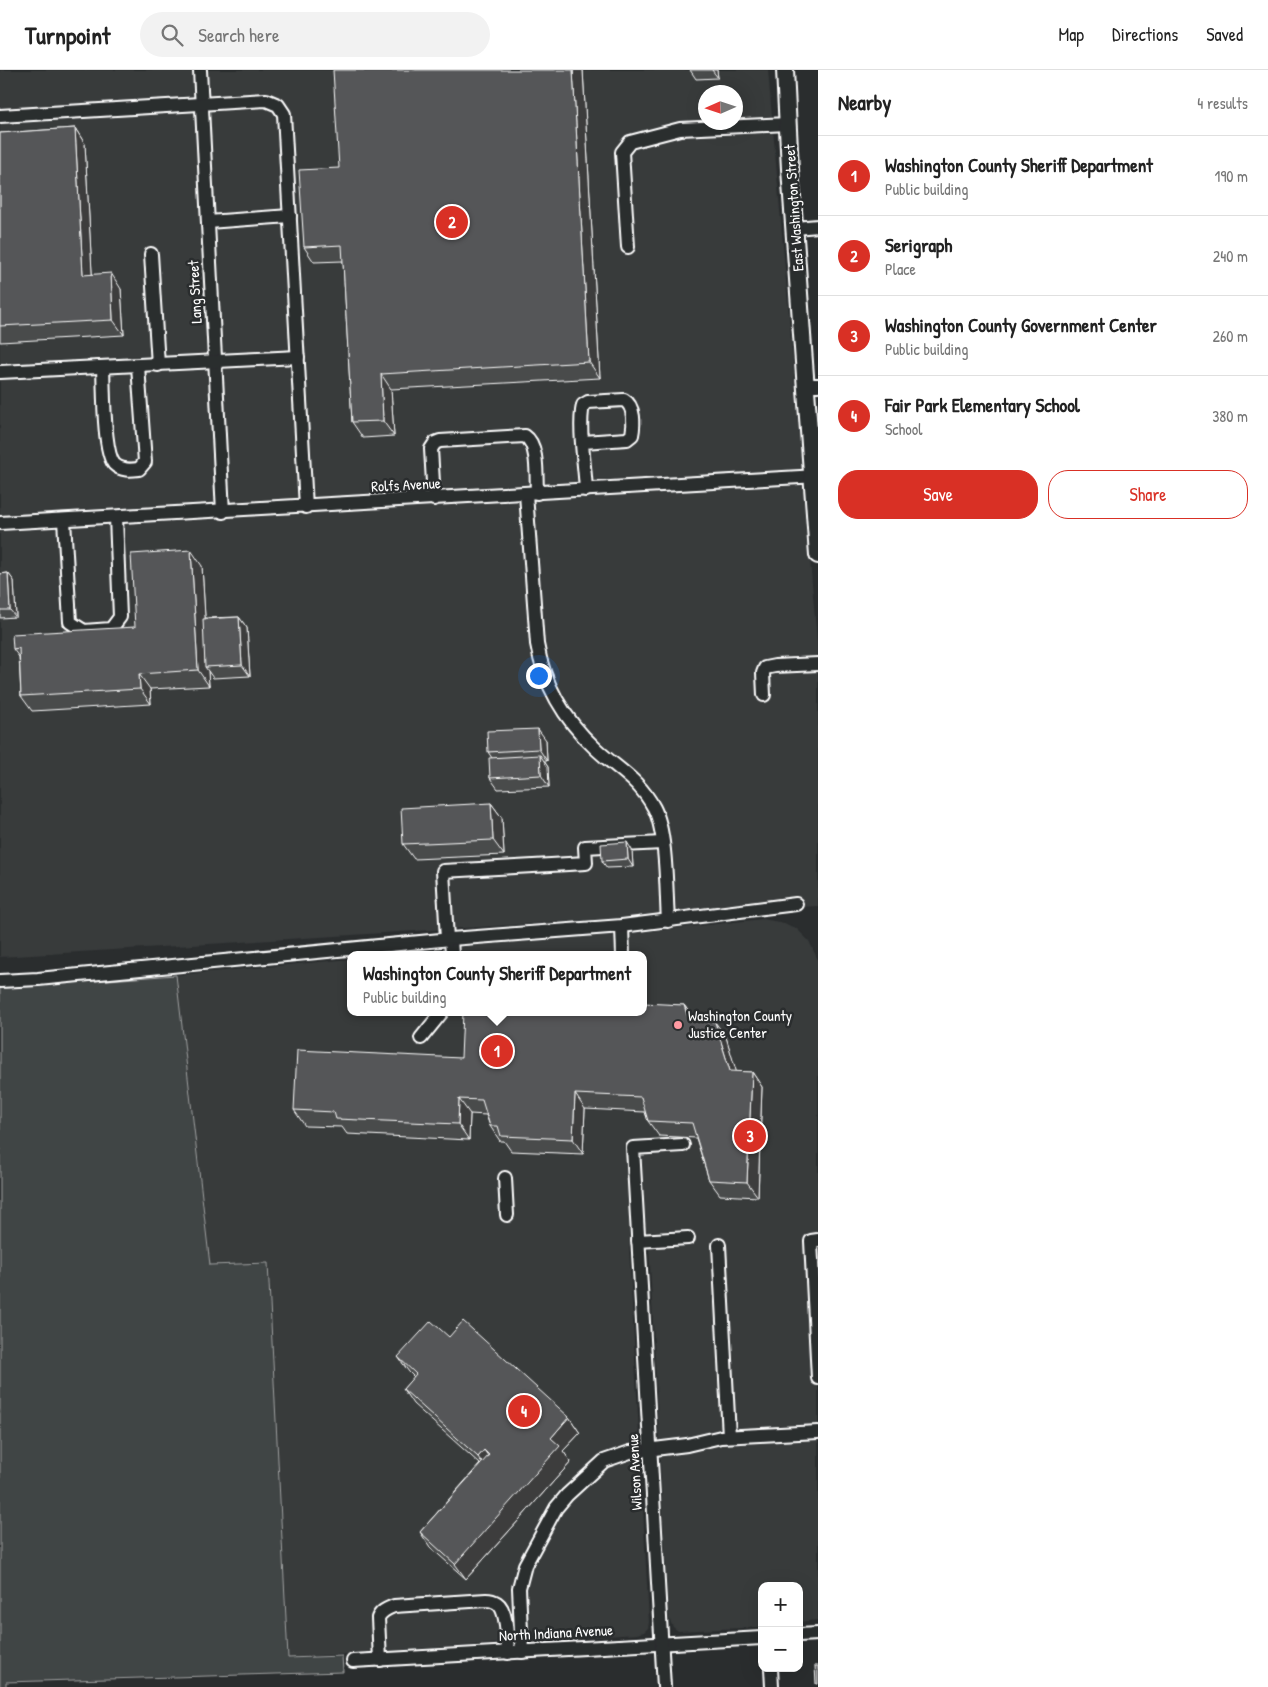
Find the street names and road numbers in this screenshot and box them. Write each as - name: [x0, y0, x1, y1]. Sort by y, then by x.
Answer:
- street label: East Washington Street: [779, 143, 808, 272]
- street label: Lang Street: [182, 259, 207, 324]
- street label: Rolfs Avenue: [371, 472, 441, 497]
- street label: Wilson Avenue: [622, 1433, 647, 1511]
- street label: North Indiana Avenue: [498, 1619, 614, 1646]

